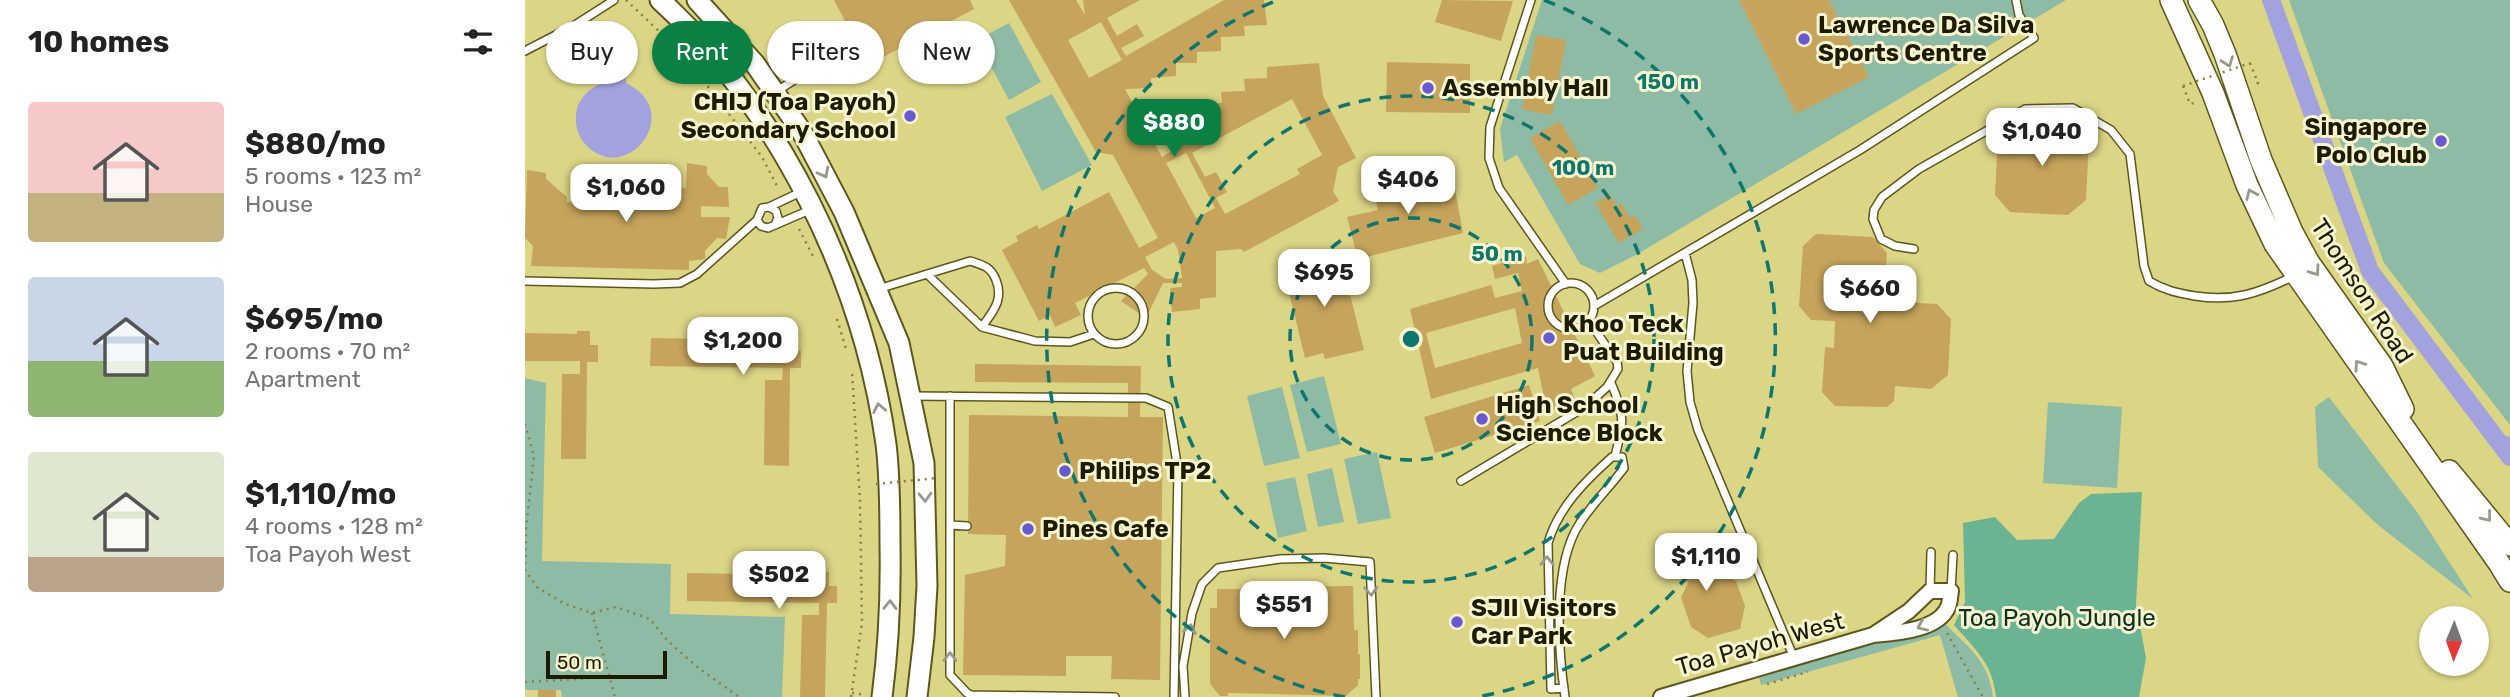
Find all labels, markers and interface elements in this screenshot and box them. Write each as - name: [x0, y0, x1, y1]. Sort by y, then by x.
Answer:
- place label: Lawrence Da Silva Sports Centre: [1818, 11, 2034, 67]
- chip: Buy: [546, 21, 638, 84]
- chip: Rent: [652, 21, 753, 84]
- chip: Filters: [767, 21, 884, 84]
- chip: New: [898, 21, 995, 84]
- icon: filters: [459, 23, 497, 61]
- text: 10 homes: [28, 24, 169, 60]
- marker: Lawrence Da Silva Sports Centre: [1796, 31, 1812, 47]
- one-way arrow: [2219, 55, 2233, 67]
- text: 150 m: [1637, 69, 1699, 94]
- place label: Assembly Hall: [1442, 74, 1609, 102]
- marker: Assembly Hall: [1420, 80, 1436, 96]
- place label: CHIJ (Toa Payoh) Secondary School: [681, 88, 896, 144]
- pin: $880: [1133, 100, 1215, 159]
- marker: CHIJ (Toa Payoh) Secondary School: [902, 108, 918, 124]
- text: $880: [1143, 108, 1205, 136]
- pin: $1,040: [1985, 108, 2099, 168]
- place label: Singapore Polo Club: [2305, 113, 2427, 169]
- text: $1,040: [2002, 117, 2082, 145]
- text: $880/mo: [245, 126, 386, 162]
- icon: home: [84, 130, 168, 214]
- marker: Singapore Polo Club: [2433, 133, 2449, 149]
- text: 100 m: [1552, 155, 1614, 180]
- pin: $406: [1367, 156, 1449, 216]
- text: 5 rooms · 123 m²: [245, 162, 421, 190]
- pin: $1,060: [569, 164, 683, 224]
- text: $406: [1377, 165, 1439, 193]
- one-way arrow: [816, 166, 829, 178]
- text: $1,060: [586, 173, 666, 201]
- one-way arrow: [2245, 189, 2259, 201]
- text: House: [245, 190, 313, 218]
- street label: Thomson Road: [2305, 214, 2419, 368]
- text: 50 m: [1471, 241, 1523, 266]
- pin: $695: [1283, 250, 1365, 309]
- text: $695: [1294, 258, 1354, 286]
- one-way arrow: [2307, 263, 2319, 276]
- pin: $660: [1829, 266, 1911, 325]
- text: $660: [1840, 274, 1900, 302]
- text: $695/mo: [245, 301, 383, 337]
- icon: home: [84, 305, 168, 389]
- place label: Khoo Teck Puat Building: [1563, 310, 1724, 366]
- pin: $1,200: [686, 318, 800, 377]
- text: $1,200: [703, 326, 783, 354]
- centre of rings: [1399, 327, 1423, 351]
- marker: Khoo Teck Puat Building: [1541, 330, 1557, 346]
- text: 2 rooms · 70 m²: [245, 337, 410, 365]
- one-way arrow: [2355, 360, 2367, 373]
- text: Apartment: [245, 365, 361, 393]
- place label: High School Science Block: [1496, 391, 1663, 447]
- one-way arrow: [873, 402, 888, 414]
- marker: High School Science Block: [1474, 411, 1490, 427]
- place label: Philips TP2: [1079, 457, 1211, 485]
- marker: Philips TP2: [1057, 463, 1073, 479]
- text: $1,110/mo: [245, 476, 396, 512]
- icon: home: [84, 480, 168, 564]
- one-way arrow: [917, 492, 932, 503]
- one-way arrow: [2478, 509, 2491, 521]
- text: 4 rooms · 128 m²: [245, 512, 423, 540]
- place label: Pines Cafe: [1042, 515, 1169, 543]
- marker: Pines Cafe: [1020, 521, 1036, 537]
- pin: $1,110: [1649, 534, 1763, 593]
- text: Toa Payoh West: [245, 540, 411, 568]
- text: $1,110: [1671, 542, 1741, 570]
- pin: $502: [738, 552, 820, 611]
- one-way arrow: [1540, 555, 1555, 566]
- text: $502: [749, 560, 809, 588]
- pin: $551: [1243, 582, 1325, 641]
- one-way arrow: [1363, 586, 1378, 597]
- text: $551: [1256, 590, 1312, 618]
- place label: SJII Visitors Car Park: [1471, 594, 1617, 650]
- one-way arrow: [883, 599, 898, 610]
- park label: Toa Payoh Jungle: [1958, 604, 2156, 632]
- north arrow: [2419, 606, 2489, 676]
- map controls: [2419, 606, 2489, 676]
- street label: Toa Payoh West: [1673, 607, 1847, 681]
- marker: SJII Visitors Car Park: [1449, 614, 1465, 630]
- one-way arrow: [1917, 618, 1929, 632]
- one-way arrow: [1182, 623, 1197, 635]
- scale bar: [546, 648, 667, 680]
- text: 50 m: [557, 651, 602, 674]
- one-way arrow: [942, 652, 958, 662]

